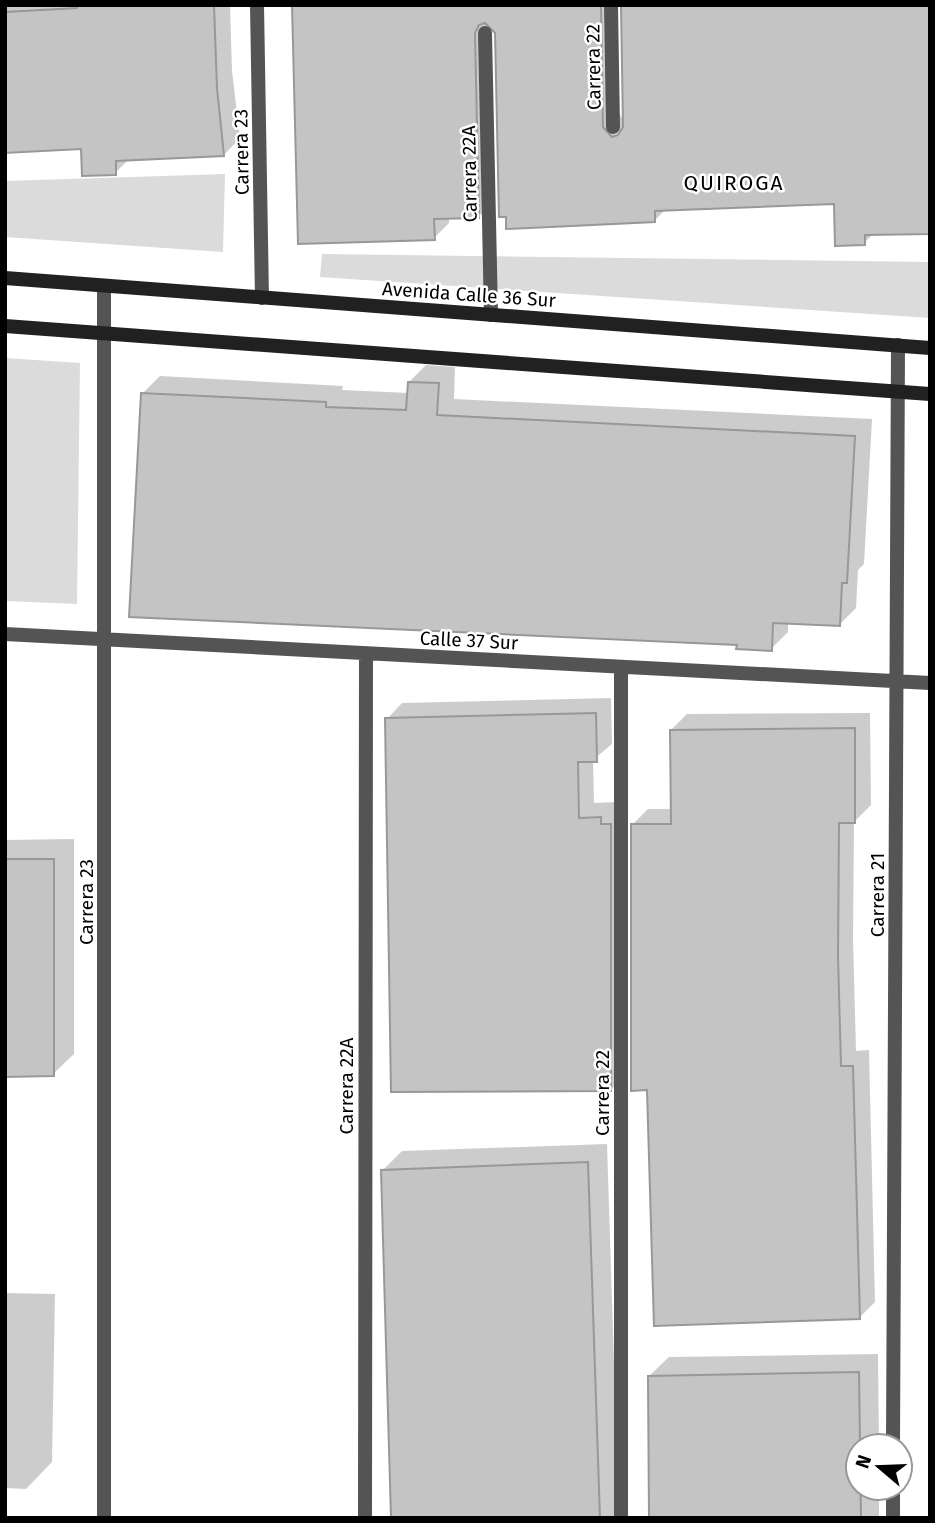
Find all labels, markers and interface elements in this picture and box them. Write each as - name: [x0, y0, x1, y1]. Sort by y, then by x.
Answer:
- street label: Carrera 22: [581, 24, 606, 110]
- street label: Carrera 23: [229, 109, 254, 195]
- street label: Carrera 22A: [457, 125, 482, 223]
- district label: QUIROGA: [684, 170, 784, 196]
- street label: Avenida Calle 36 Sur: [381, 277, 557, 312]
- street label: Calle 37 Sur: [419, 626, 519, 655]
- street label: Carrera 21: [866, 853, 889, 937]
- street label: Carrera 23: [75, 859, 98, 945]
- street label: Carrera 22A: [335, 1037, 358, 1134]
- street label: Carrera 22: [591, 1050, 614, 1136]
- north arrow: [844, 1432, 914, 1502]
- text: N: [850, 1452, 876, 1471]

